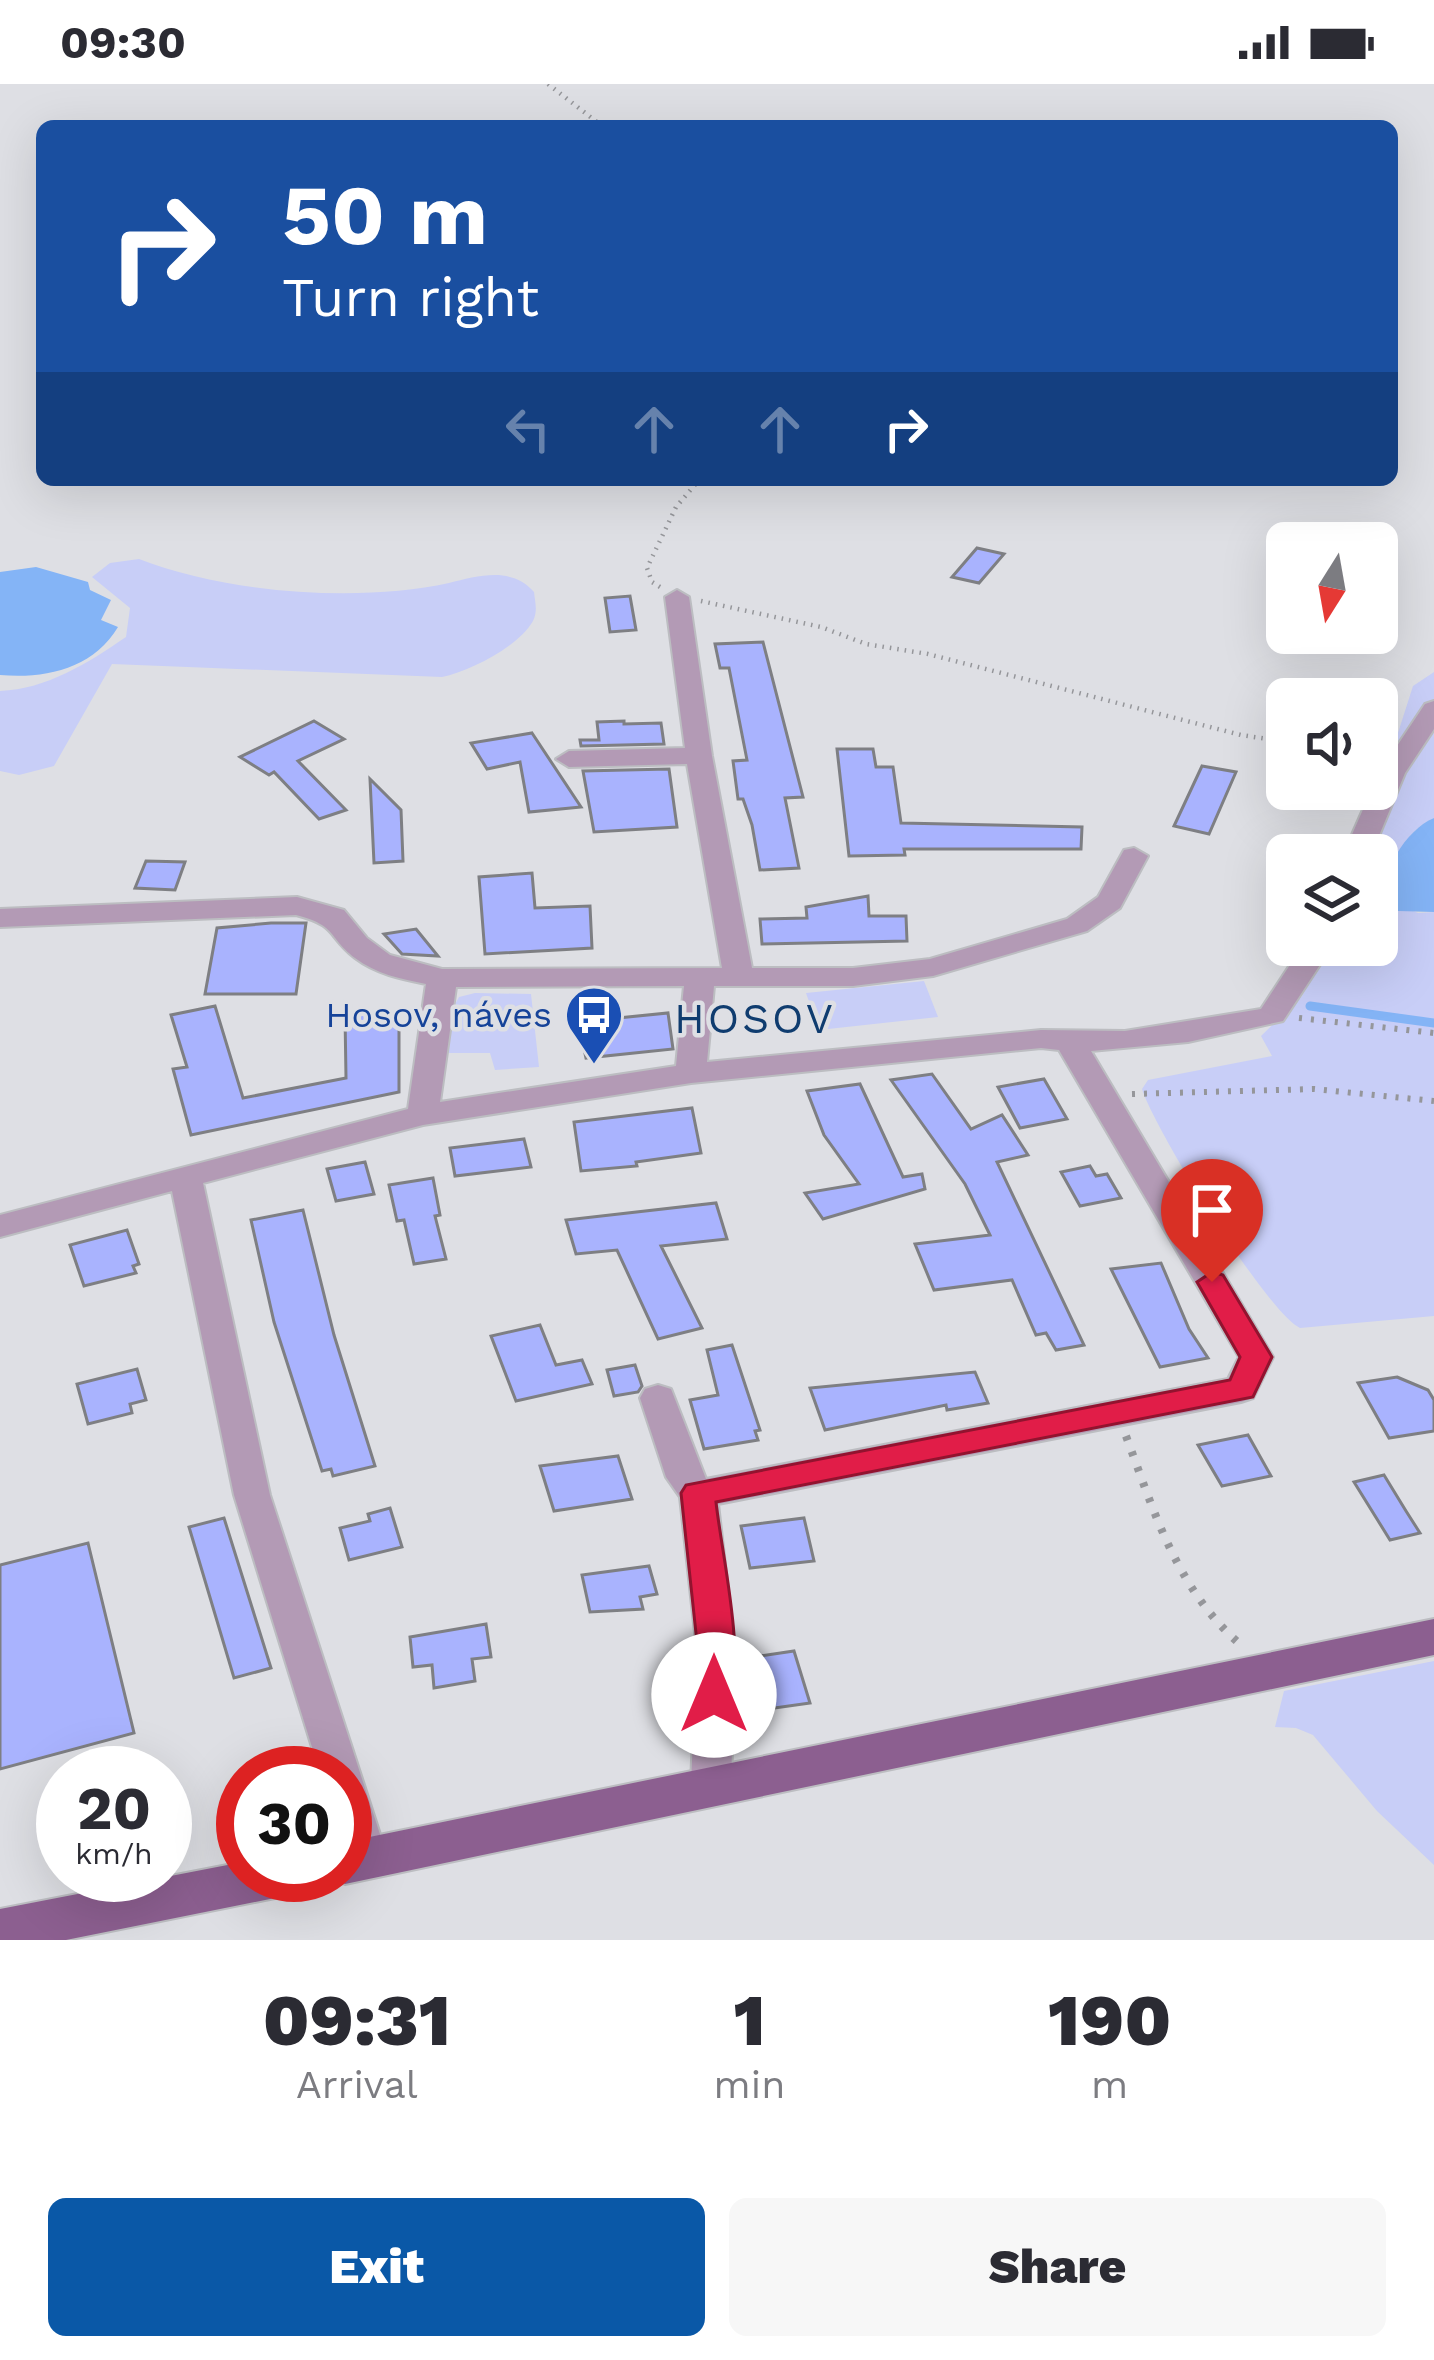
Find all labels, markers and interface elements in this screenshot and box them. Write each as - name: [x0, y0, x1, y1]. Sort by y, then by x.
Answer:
- text: 09:30: [60, 16, 186, 69]
- text: 50 m: [282, 166, 488, 264]
- icon: right: [84, 168, 240, 324]
- text: Turn right: [282, 266, 539, 329]
- icon: left: [495, 396, 561, 462]
- icon: ahead: [621, 396, 687, 462]
- icon: ahead: [747, 396, 813, 462]
- icon: right: [873, 396, 939, 462]
- north arrow: [1266, 522, 1398, 654]
- map controls: [1266, 522, 1398, 966]
- button: sound: [1266, 678, 1398, 810]
- button: layers: [1266, 834, 1398, 966]
- bus stop icon: Hosov, náves: [563, 984, 625, 1066]
- place label: Hosov, náves: [325, 994, 552, 1036]
- district label: HOSOV: [674, 994, 836, 1043]
- pin: [1161, 1159, 1263, 1282]
- icon: arrive: [1179, 1177, 1245, 1243]
- position arrow: [651, 1632, 777, 1758]
- speed limit sign: 30: [216, 1746, 372, 1902]
- text: 20: [77, 1773, 151, 1844]
- text: km/h: [75, 1836, 153, 1871]
- text: 09:31: [263, 1978, 451, 2062]
- text: 1: [733, 1978, 766, 2062]
- text: 190: [1048, 1978, 1171, 2062]
- text: Arrival: [296, 2062, 418, 2107]
- text: min: [714, 2062, 785, 2107]
- text: m: [1091, 2062, 1128, 2107]
- button: Exit: [48, 2198, 705, 2336]
- button: Share: [729, 2198, 1386, 2336]

